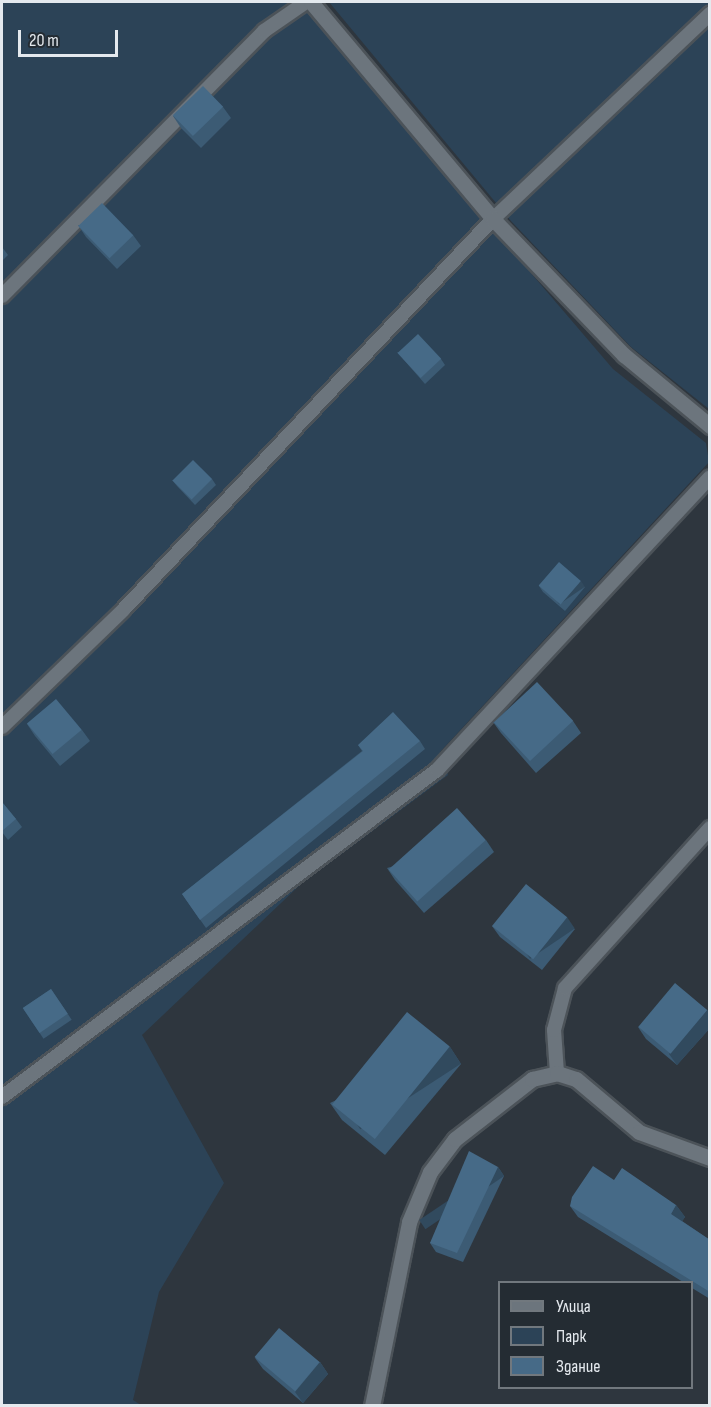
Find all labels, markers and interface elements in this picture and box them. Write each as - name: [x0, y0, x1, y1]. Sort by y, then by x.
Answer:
- scale bar: [21, 18, 122, 56]
- text: 20 m: [29, 30, 59, 51]
- legend: [498, 1281, 693, 1389]
- text: Улица: [556, 1296, 591, 1317]
- text: Парк: [556, 1326, 586, 1347]
- text: Здание: [556, 1356, 601, 1377]

